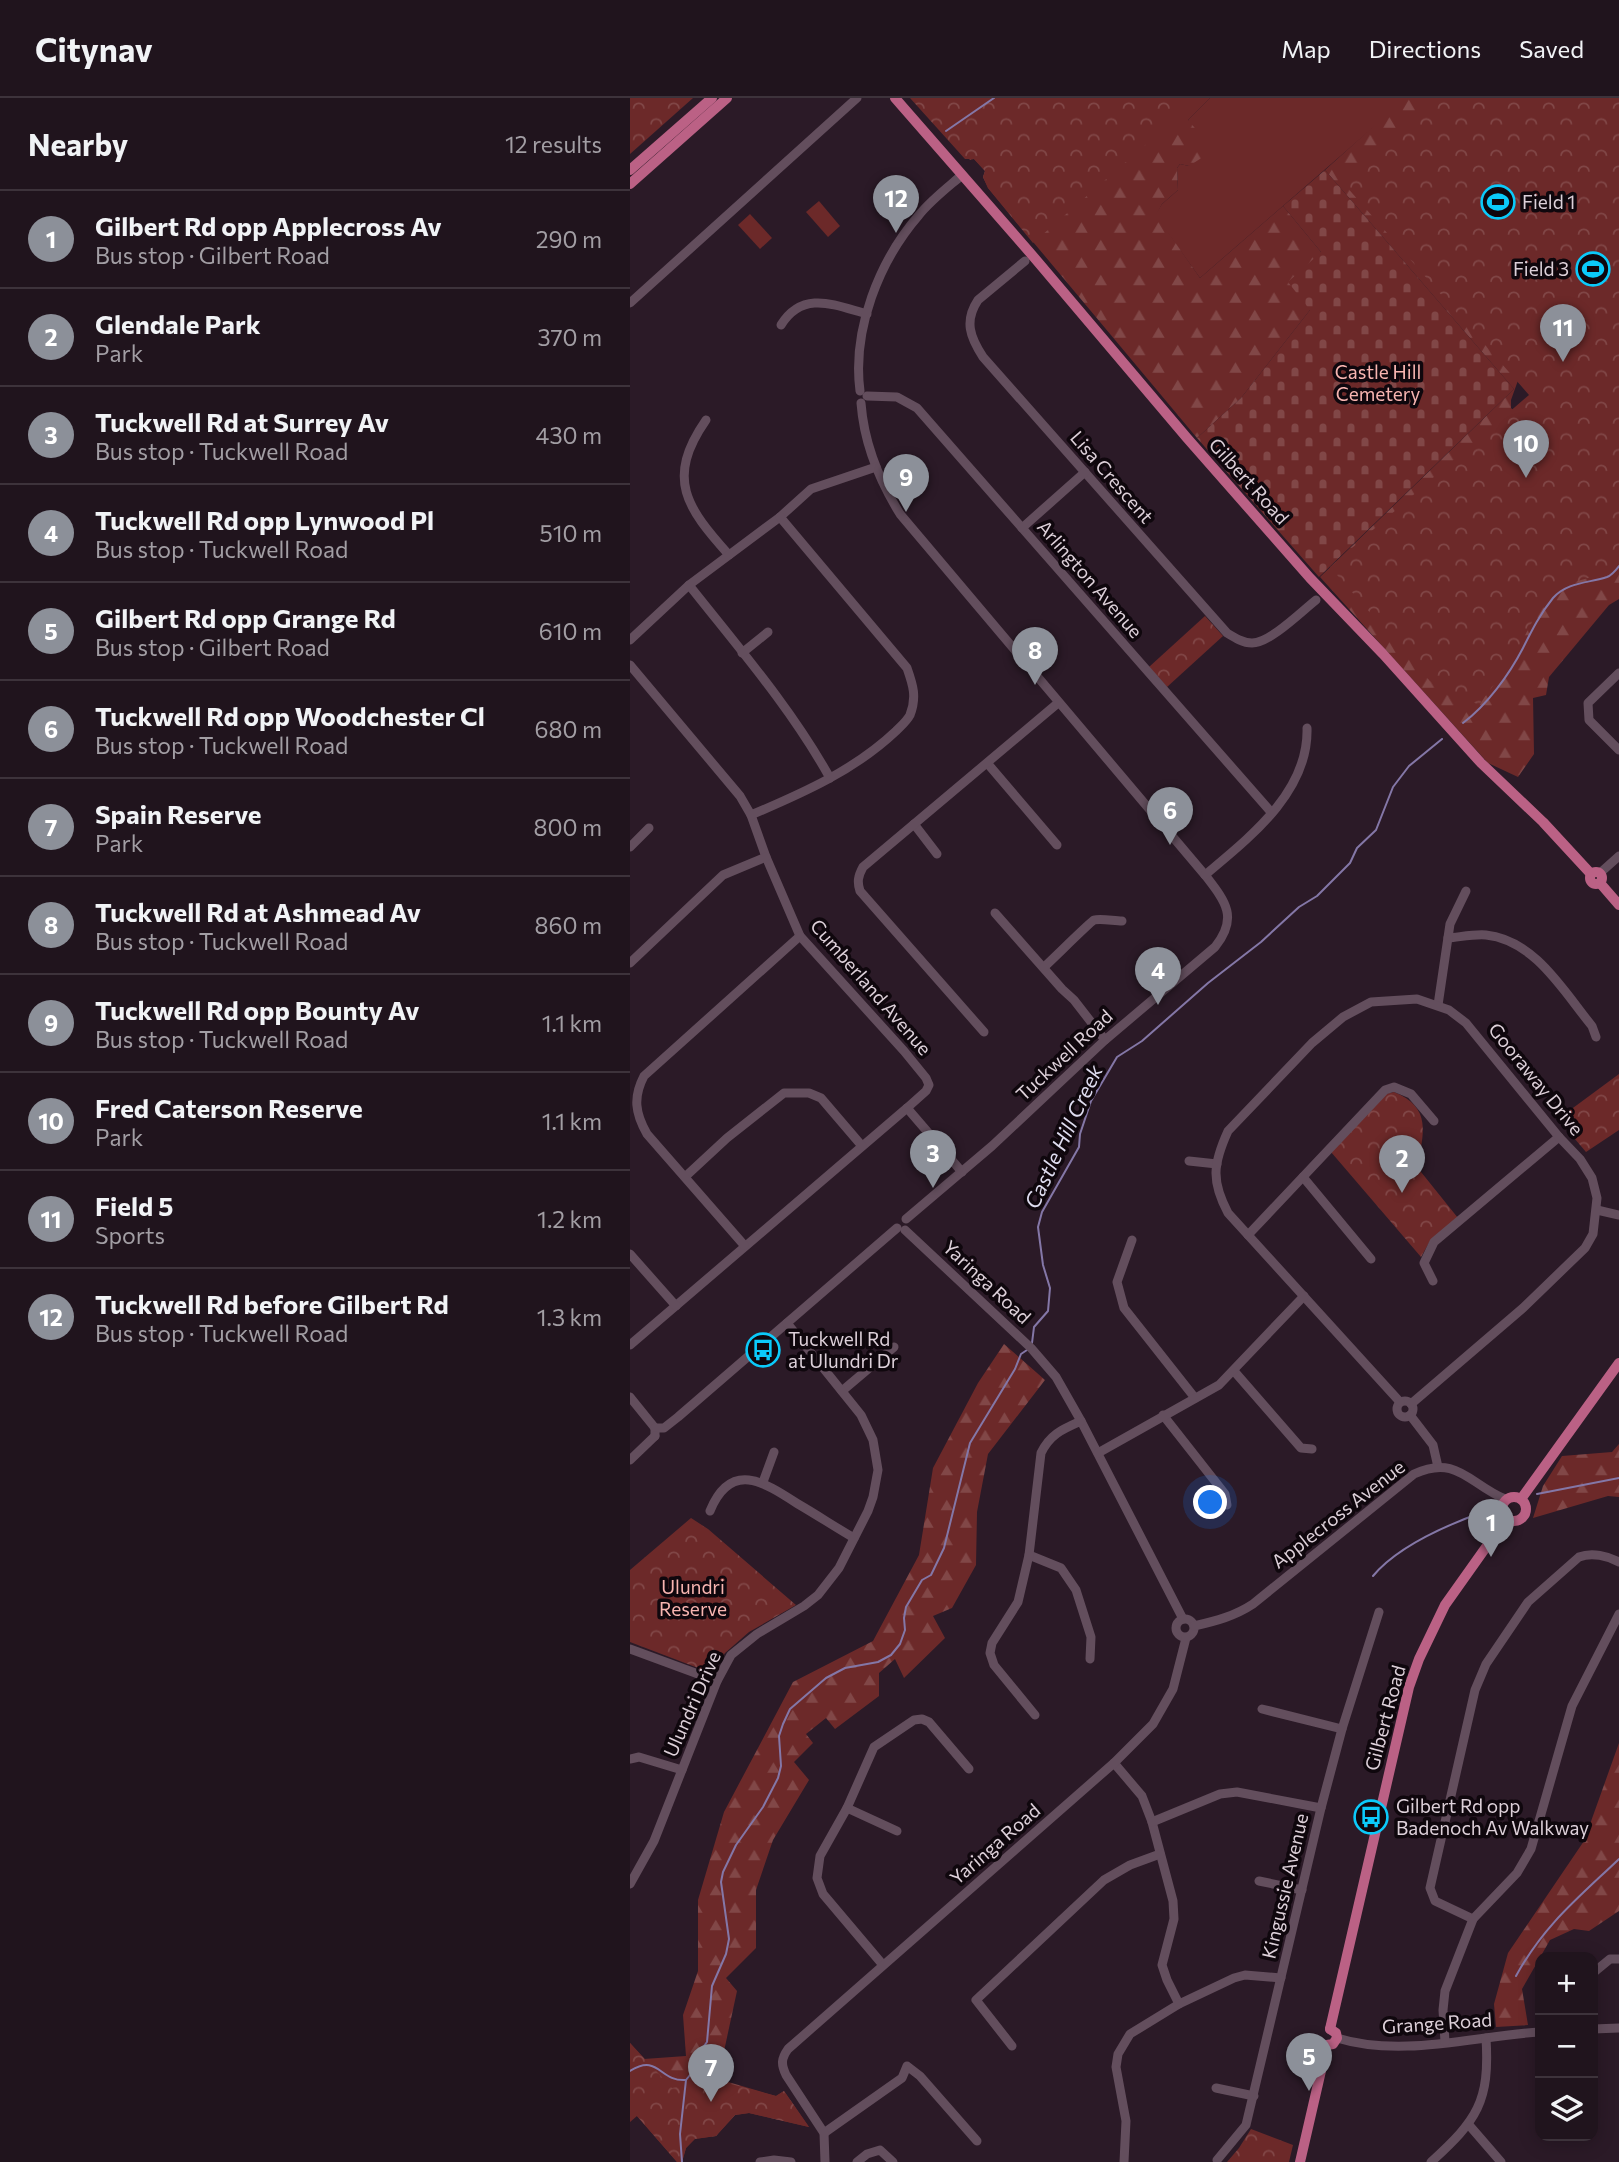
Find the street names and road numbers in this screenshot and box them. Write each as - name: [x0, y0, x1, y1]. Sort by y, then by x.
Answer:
- street label: Lisa Crescent: [1066, 426, 1159, 528]
- street label: Gilbert Road: [1205, 433, 1294, 529]
- street label: Arlington Avenue: [1033, 515, 1148, 642]
- street label: Cumberland Avenue: [806, 914, 937, 1059]
- street label: Tuckwell Road: [1011, 1004, 1117, 1105]
- street label: Gooraway Drive: [1484, 1018, 1589, 1139]
- street label: Yaringa Road: [939, 1235, 1036, 1328]
- street label: Applecross Avenue: [1267, 1455, 1409, 1573]
- street label: Ulundri Drive: [658, 1647, 725, 1760]
- street label: Gilbert Road: [1359, 1663, 1410, 1773]
- street label: Yaringa Road: [945, 1798, 1044, 1889]
- street label: Kingussie Avenue: [1257, 1811, 1312, 1961]
- street label: Grange Road: [1381, 2007, 1493, 2038]

